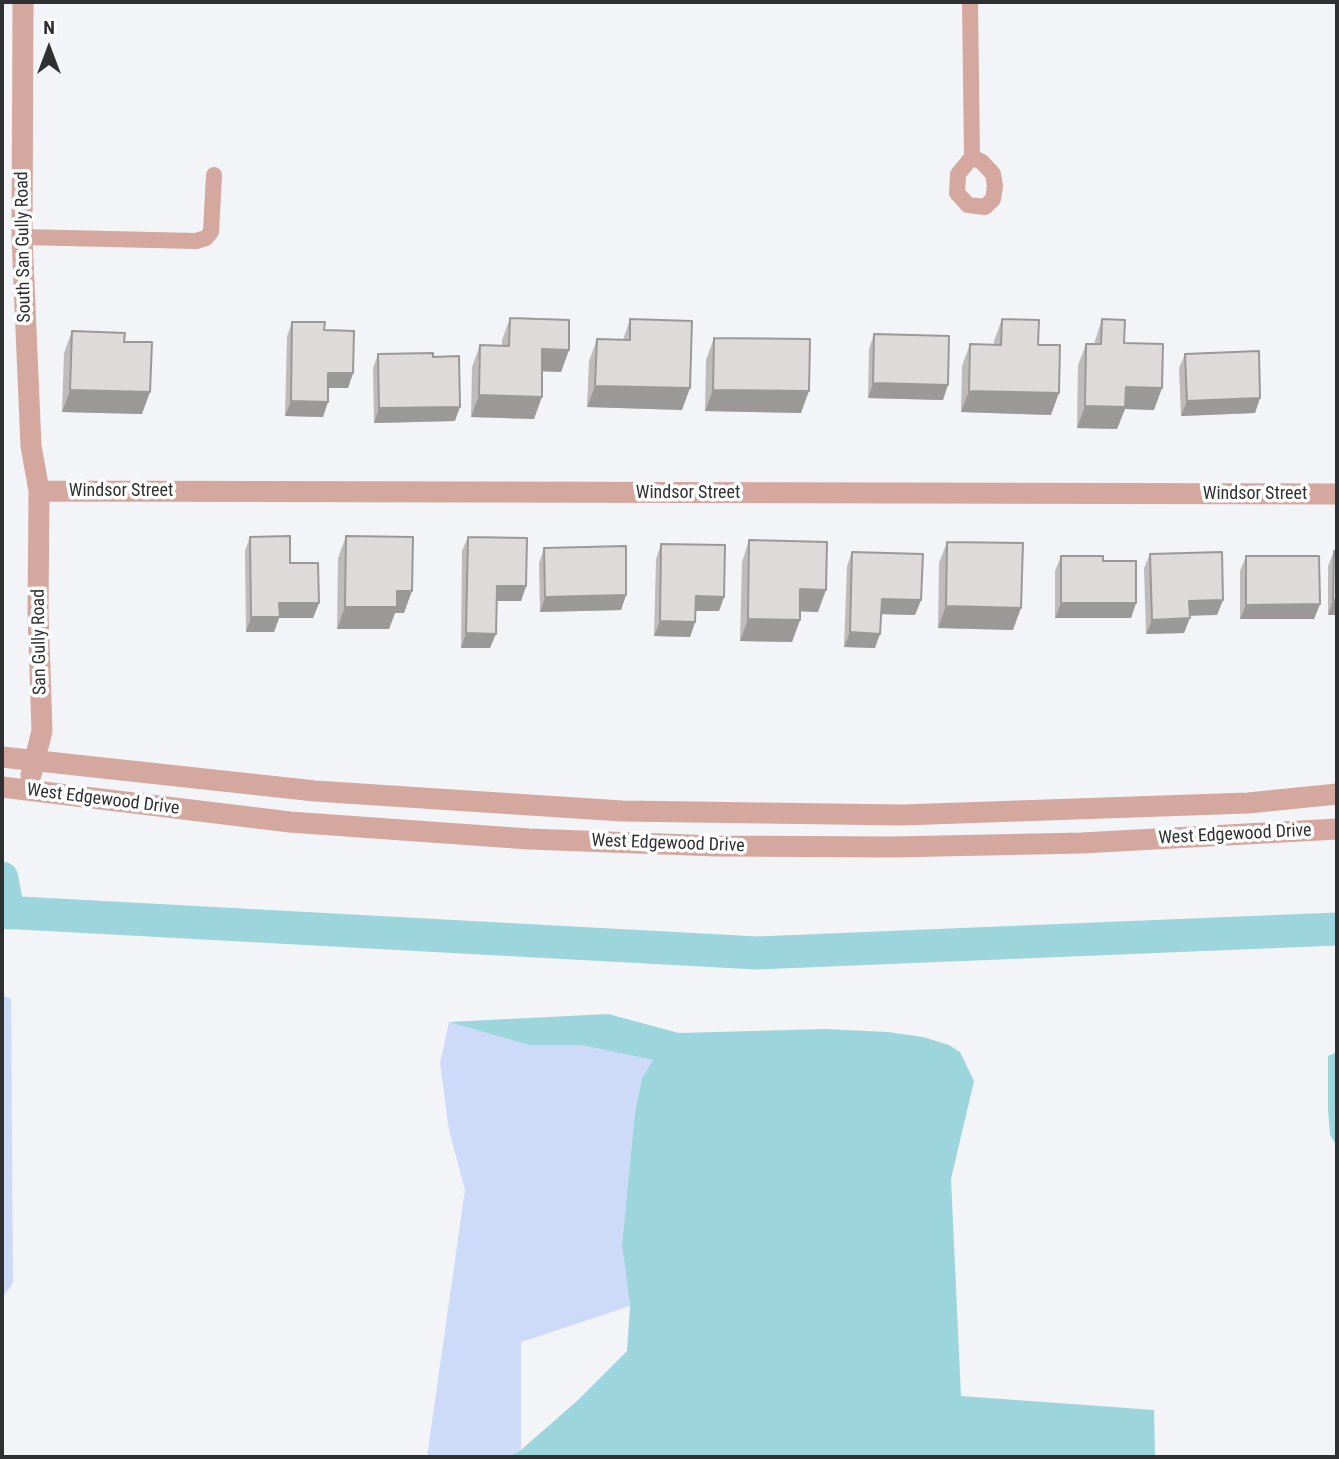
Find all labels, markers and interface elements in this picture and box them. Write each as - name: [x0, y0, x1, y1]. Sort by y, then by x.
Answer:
- north arrow: [14, 14, 84, 84]
- text: N: [43, 16, 55, 39]
- street label: South San Gully Road: [12, 171, 36, 323]
- street label: Windsor Street: [69, 480, 173, 502]
- street label: Windsor Street: [636, 482, 740, 504]
- street label: Windsor Street: [1203, 483, 1307, 505]
- street label: San Gully Road: [28, 589, 52, 695]
- street label: West Edgewood Drive: [26, 780, 180, 820]
- street label: West Edgewood Drive: [1158, 820, 1312, 850]
- street label: West Edgewood Drive: [591, 831, 745, 857]

